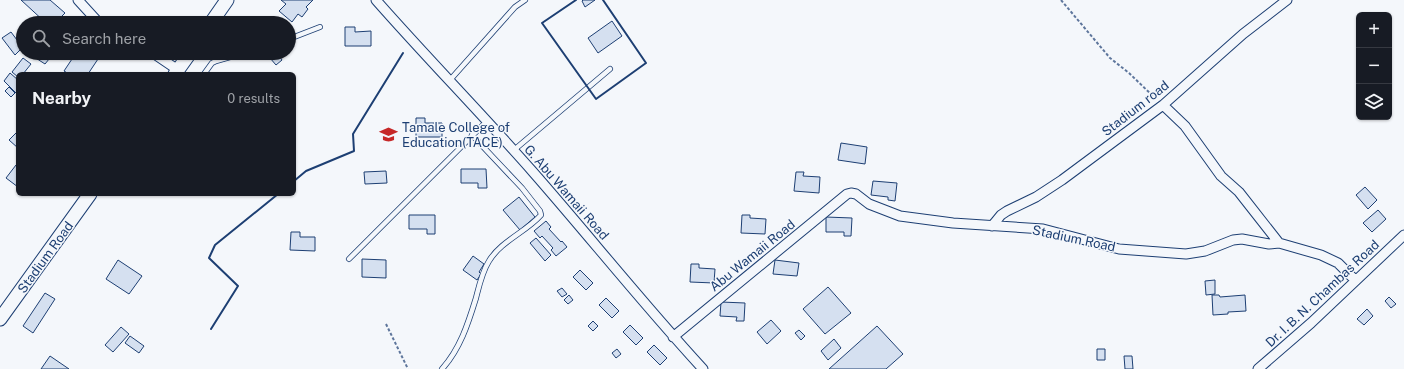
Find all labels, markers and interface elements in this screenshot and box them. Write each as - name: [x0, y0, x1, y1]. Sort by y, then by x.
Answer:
- map controls: [1356, 12, 1392, 120]
- button: +: [1356, 12, 1392, 48]
- search box: [16, 16, 296, 60]
- icon: search: [30, 27, 52, 49]
- text: Search here: [62, 30, 146, 47]
- button: −: [1356, 48, 1392, 84]
- street label: Stadium road: [1099, 78, 1172, 139]
- button: layers: [1356, 84, 1392, 120]
- text: Nearby: [32, 88, 91, 108]
- text: 0 results: [227, 91, 280, 106]
- place label: Tamale College of Education(TACE): [402, 120, 510, 150]
- school or university icon: Tamale College of Education(TACE): [379, 124, 399, 144]
- street label: G. Abu Wamaii Road: [521, 142, 612, 243]
- street label: Abu Wamaii Road: [707, 216, 798, 294]
- street label: Stadium Road: [14, 219, 76, 296]
- street label: Stadium Road: [1031, 222, 1117, 255]
- street label: Dr. I. B. N. Chambas Road: [1263, 237, 1382, 350]

